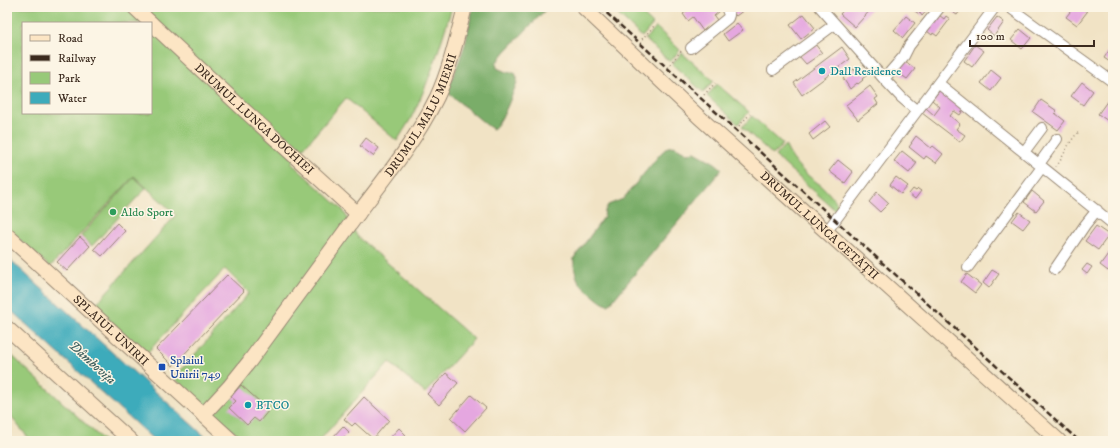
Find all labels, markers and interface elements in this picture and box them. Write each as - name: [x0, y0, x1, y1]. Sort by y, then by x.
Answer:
- legend: [22, 22, 152, 114]
- scale bar: [970, 22, 1094, 48]
- text: 100 m: [976, 29, 1005, 44]
- text: Road: [58, 31, 83, 46]
- text: Railway: [58, 51, 96, 66]
- street label: DRUMUL MALU MIERII: [382, 52, 460, 180]
- street label: DRUMUL LUNCA DOCHIEI: [191, 61, 317, 178]
- place label: Dall Residence: [830, 64, 901, 79]
- marker: Dall Residence: [817, 66, 827, 76]
- text: Park: [58, 71, 80, 86]
- text: Water: [57, 91, 87, 106]
- street label: DRUMUL LUNCA CETĂȚII: [757, 168, 882, 283]
- place label: Aldo Sport: [121, 205, 173, 220]
- marker: Aldo Sport: [108, 207, 118, 217]
- street label: SPLAIUL UNIRII: [70, 292, 152, 369]
- water label: Dâmbovița: [66, 338, 119, 388]
- place label: Splaiul Unirii 749: [170, 353, 221, 382]
- marker: Splaiul Unirii 749: [157, 362, 167, 372]
- place label: BTCO: [256, 398, 289, 413]
- marker: BTCO: [243, 400, 253, 410]

